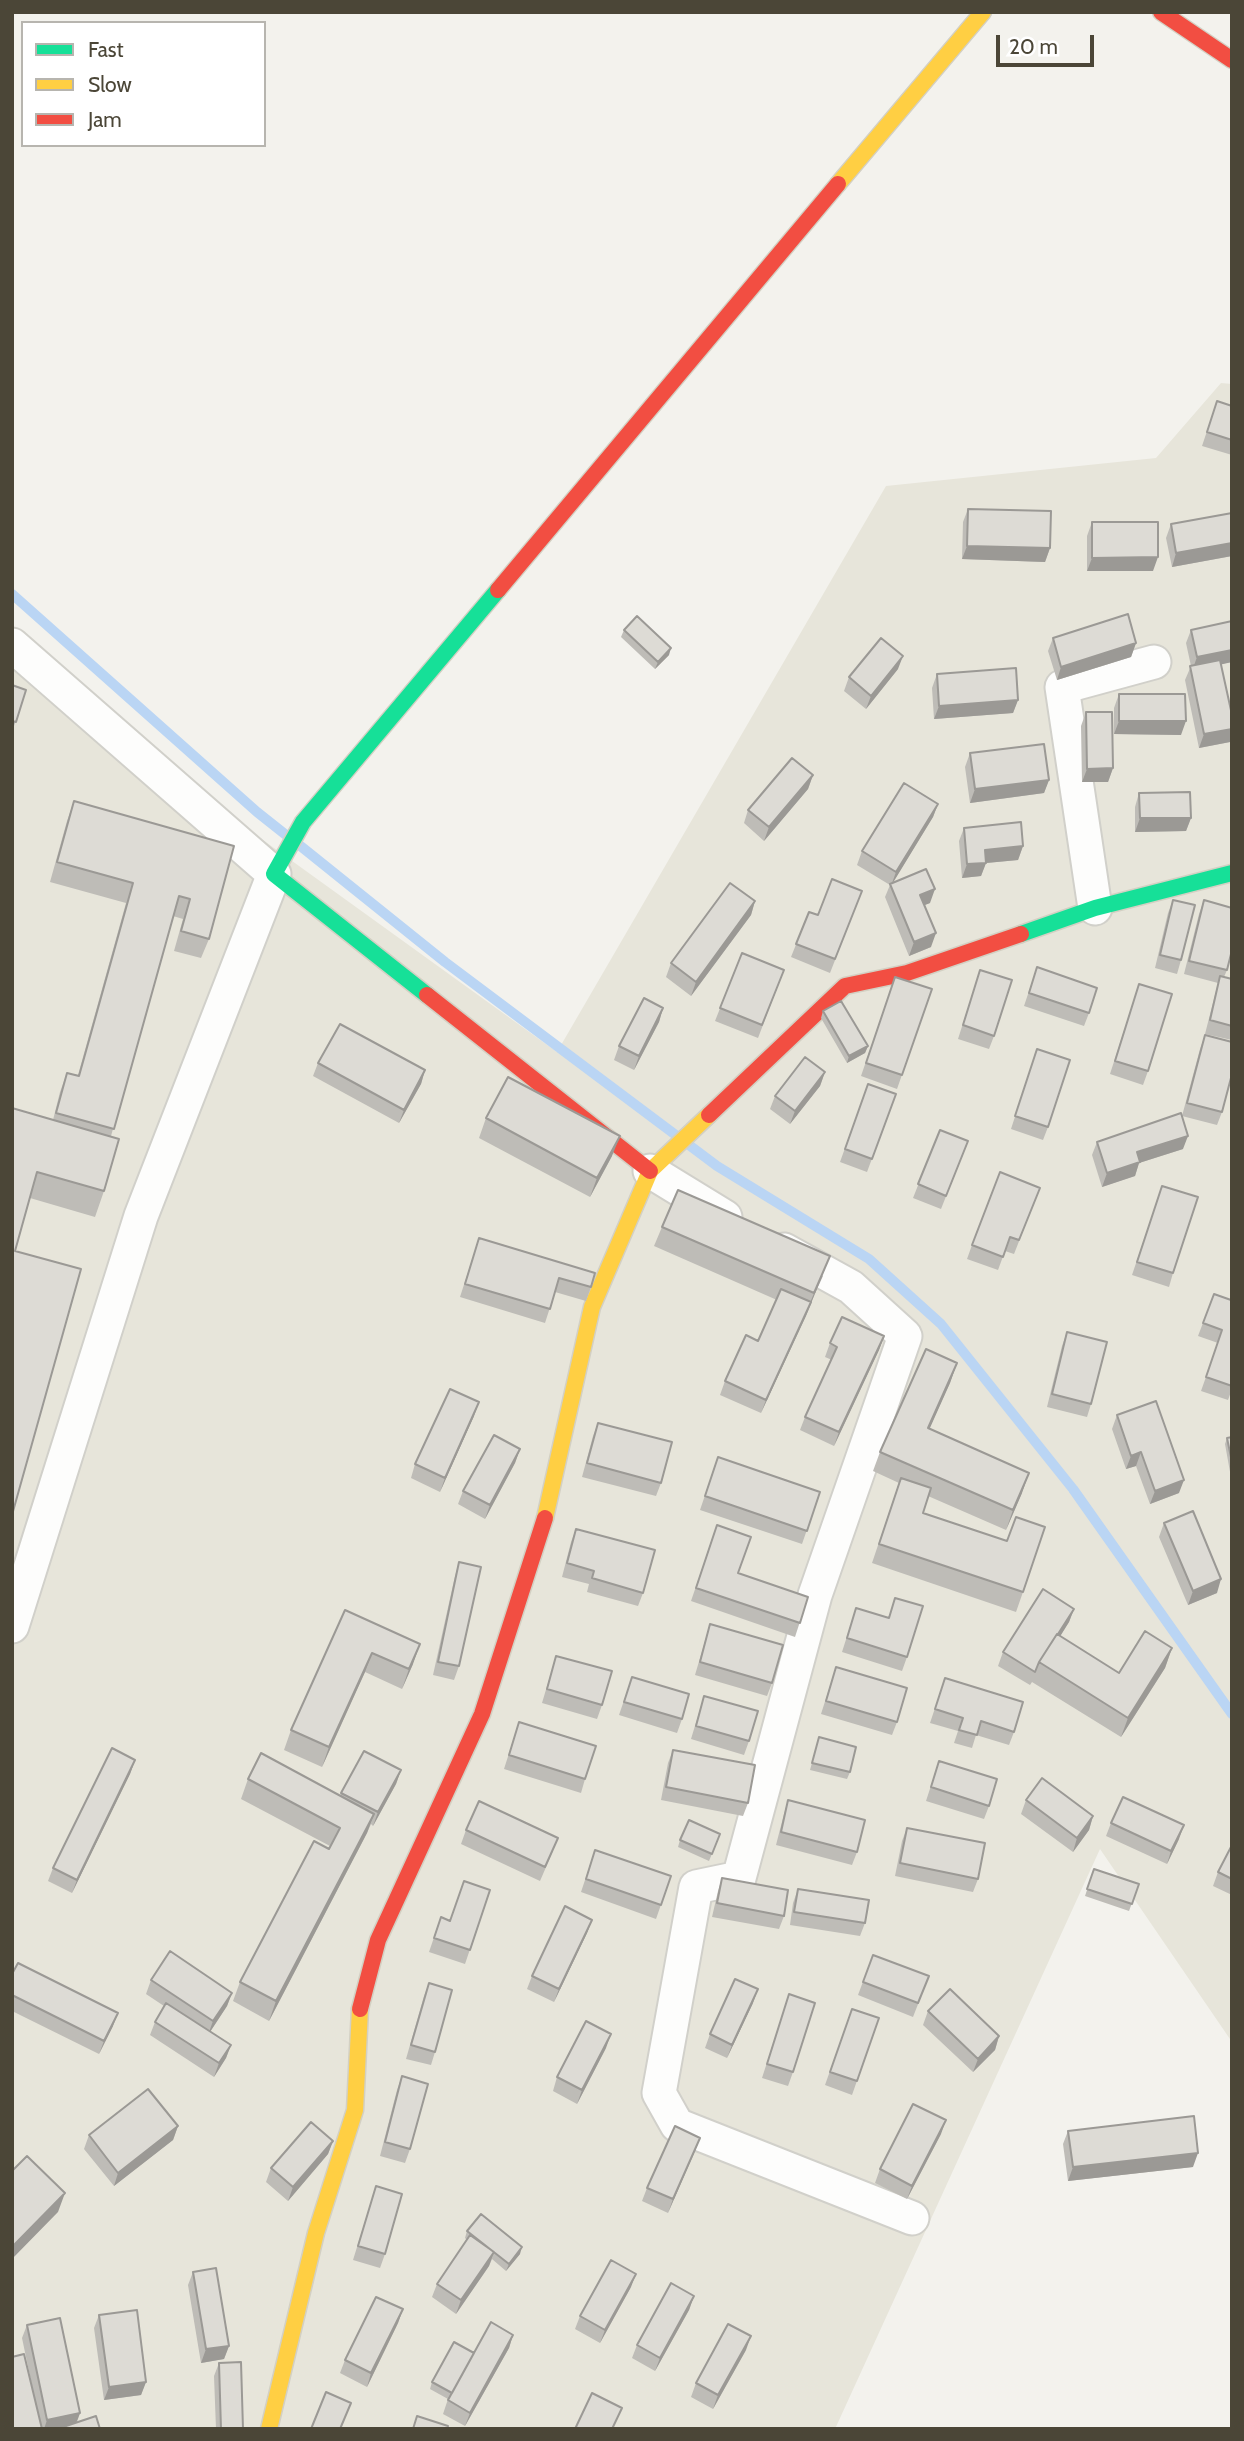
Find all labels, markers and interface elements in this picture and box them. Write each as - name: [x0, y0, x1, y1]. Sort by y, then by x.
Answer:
- legend: [21, 21, 266, 147]
- scale bar: [999, 21, 1097, 65]
- text: 20 m: [1009, 34, 1058, 59]
- text: Fast: [88, 37, 124, 62]
- text: Slow: [88, 72, 132, 97]
- text: Jam: [88, 107, 122, 132]

